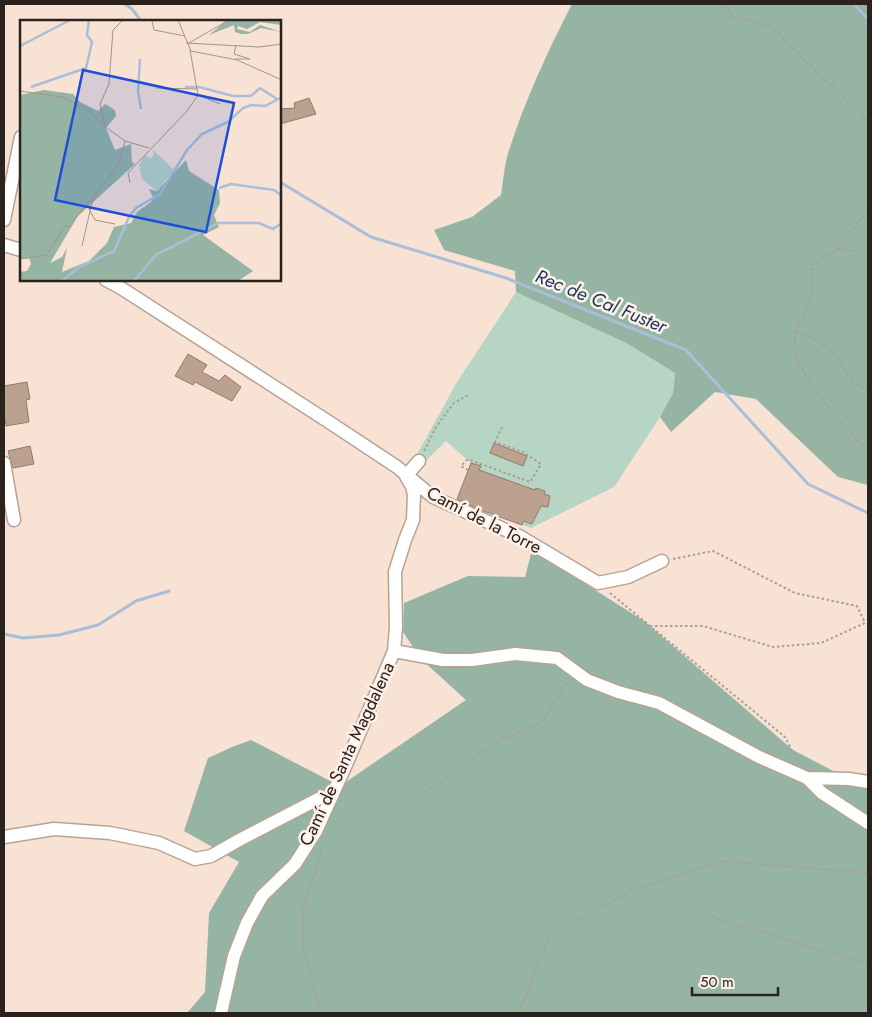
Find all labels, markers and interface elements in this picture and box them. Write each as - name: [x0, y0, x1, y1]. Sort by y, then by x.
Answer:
- inset map: [20, 20, 281, 281]
- water label: Rec de Cal Fuster: [531, 262, 672, 340]
- street label: Camí de la Torre: [422, 480, 546, 560]
- street label: Camí de Santa Magdalena: [293, 658, 401, 850]
- scale bar: [692, 964, 778, 996]
- text: 50 m: [700, 971, 734, 993]

